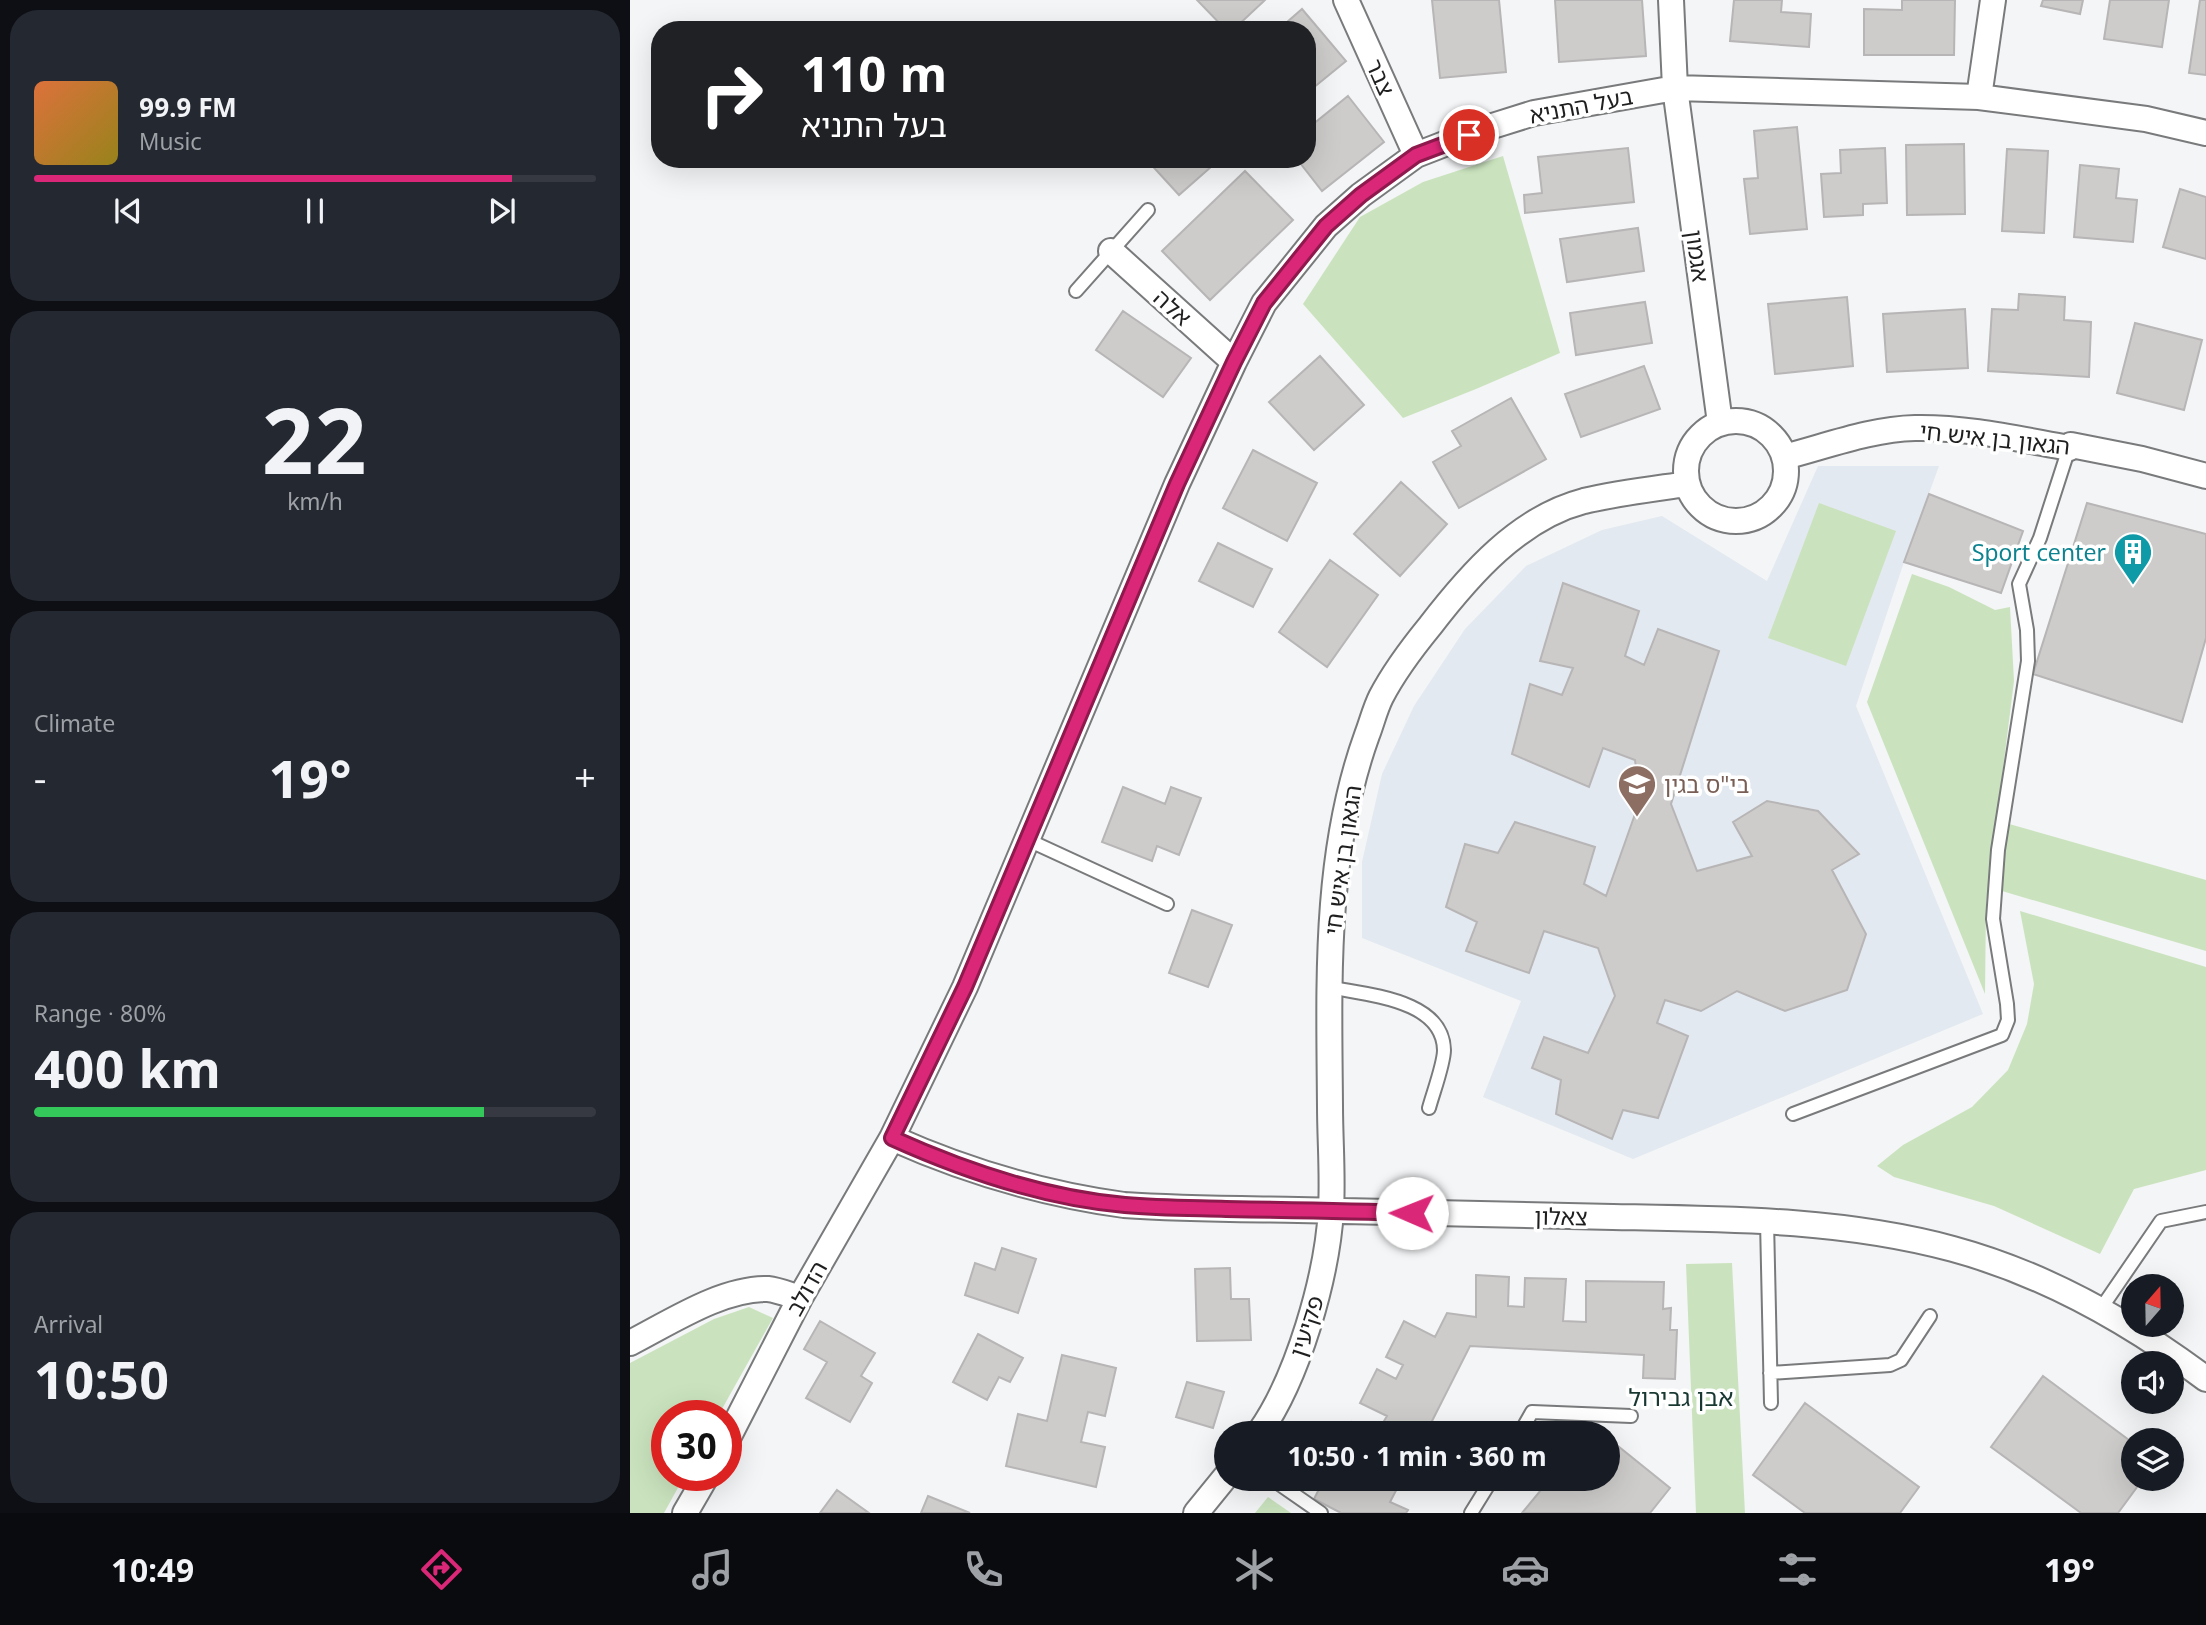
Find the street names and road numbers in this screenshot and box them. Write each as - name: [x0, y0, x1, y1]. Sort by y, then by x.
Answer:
- street label: צבר: [1359, 54, 1403, 100]
- street label: בעל התניא: [1526, 79, 1636, 131]
- street label: אגמון: [1679, 228, 1717, 284]
- street label: אלה: [1147, 281, 1199, 333]
- street label: הגאון בן איש חי: [1918, 414, 2072, 462]
- street label: הגאון בן איש חי: [1316, 783, 1368, 937]
- street label: צאלון: [1534, 1200, 1588, 1232]
- street label: הדולב: [778, 1255, 834, 1321]
- street label: פקיעין: [1281, 1291, 1331, 1361]

